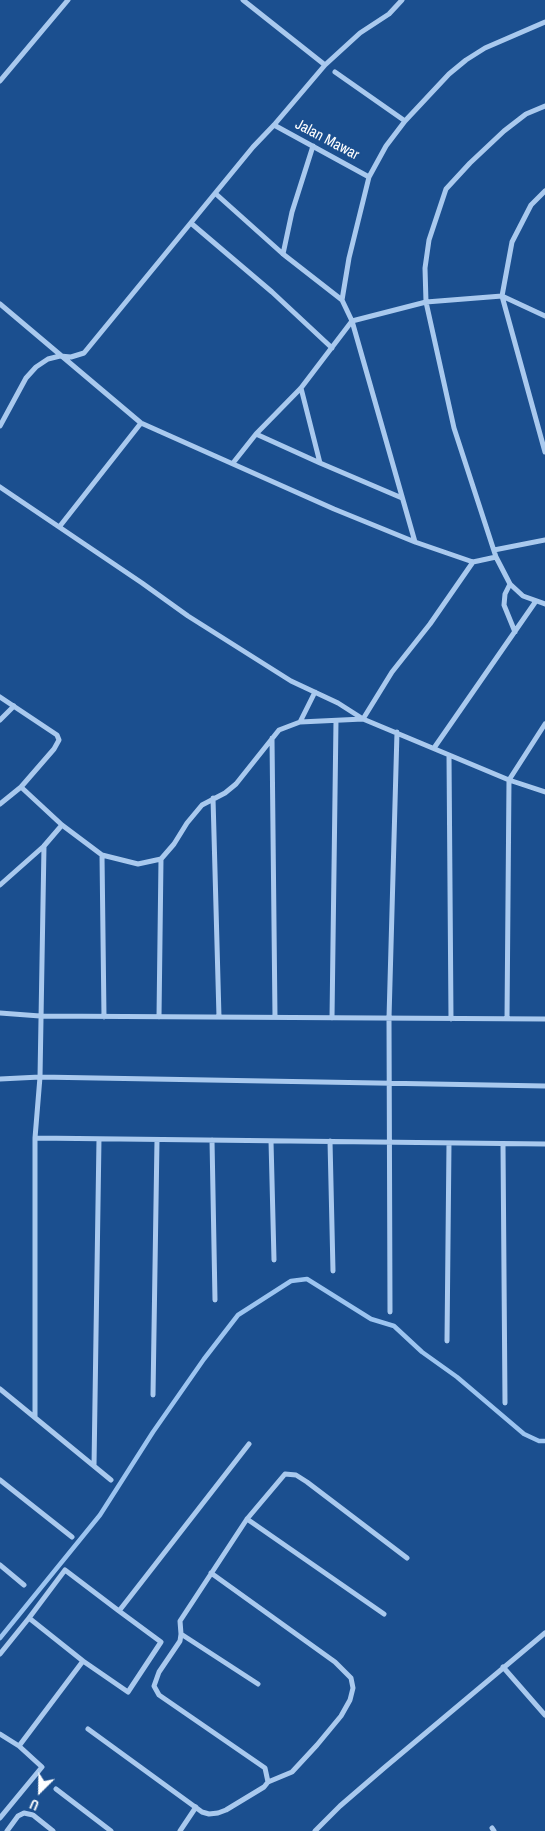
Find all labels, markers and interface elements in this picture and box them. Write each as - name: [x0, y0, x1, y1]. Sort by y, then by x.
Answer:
- street label: Jalan Mawar: [292, 116, 362, 164]
- north arrow: [15, 1766, 65, 1816]
- text: U: [27, 1795, 41, 1815]

